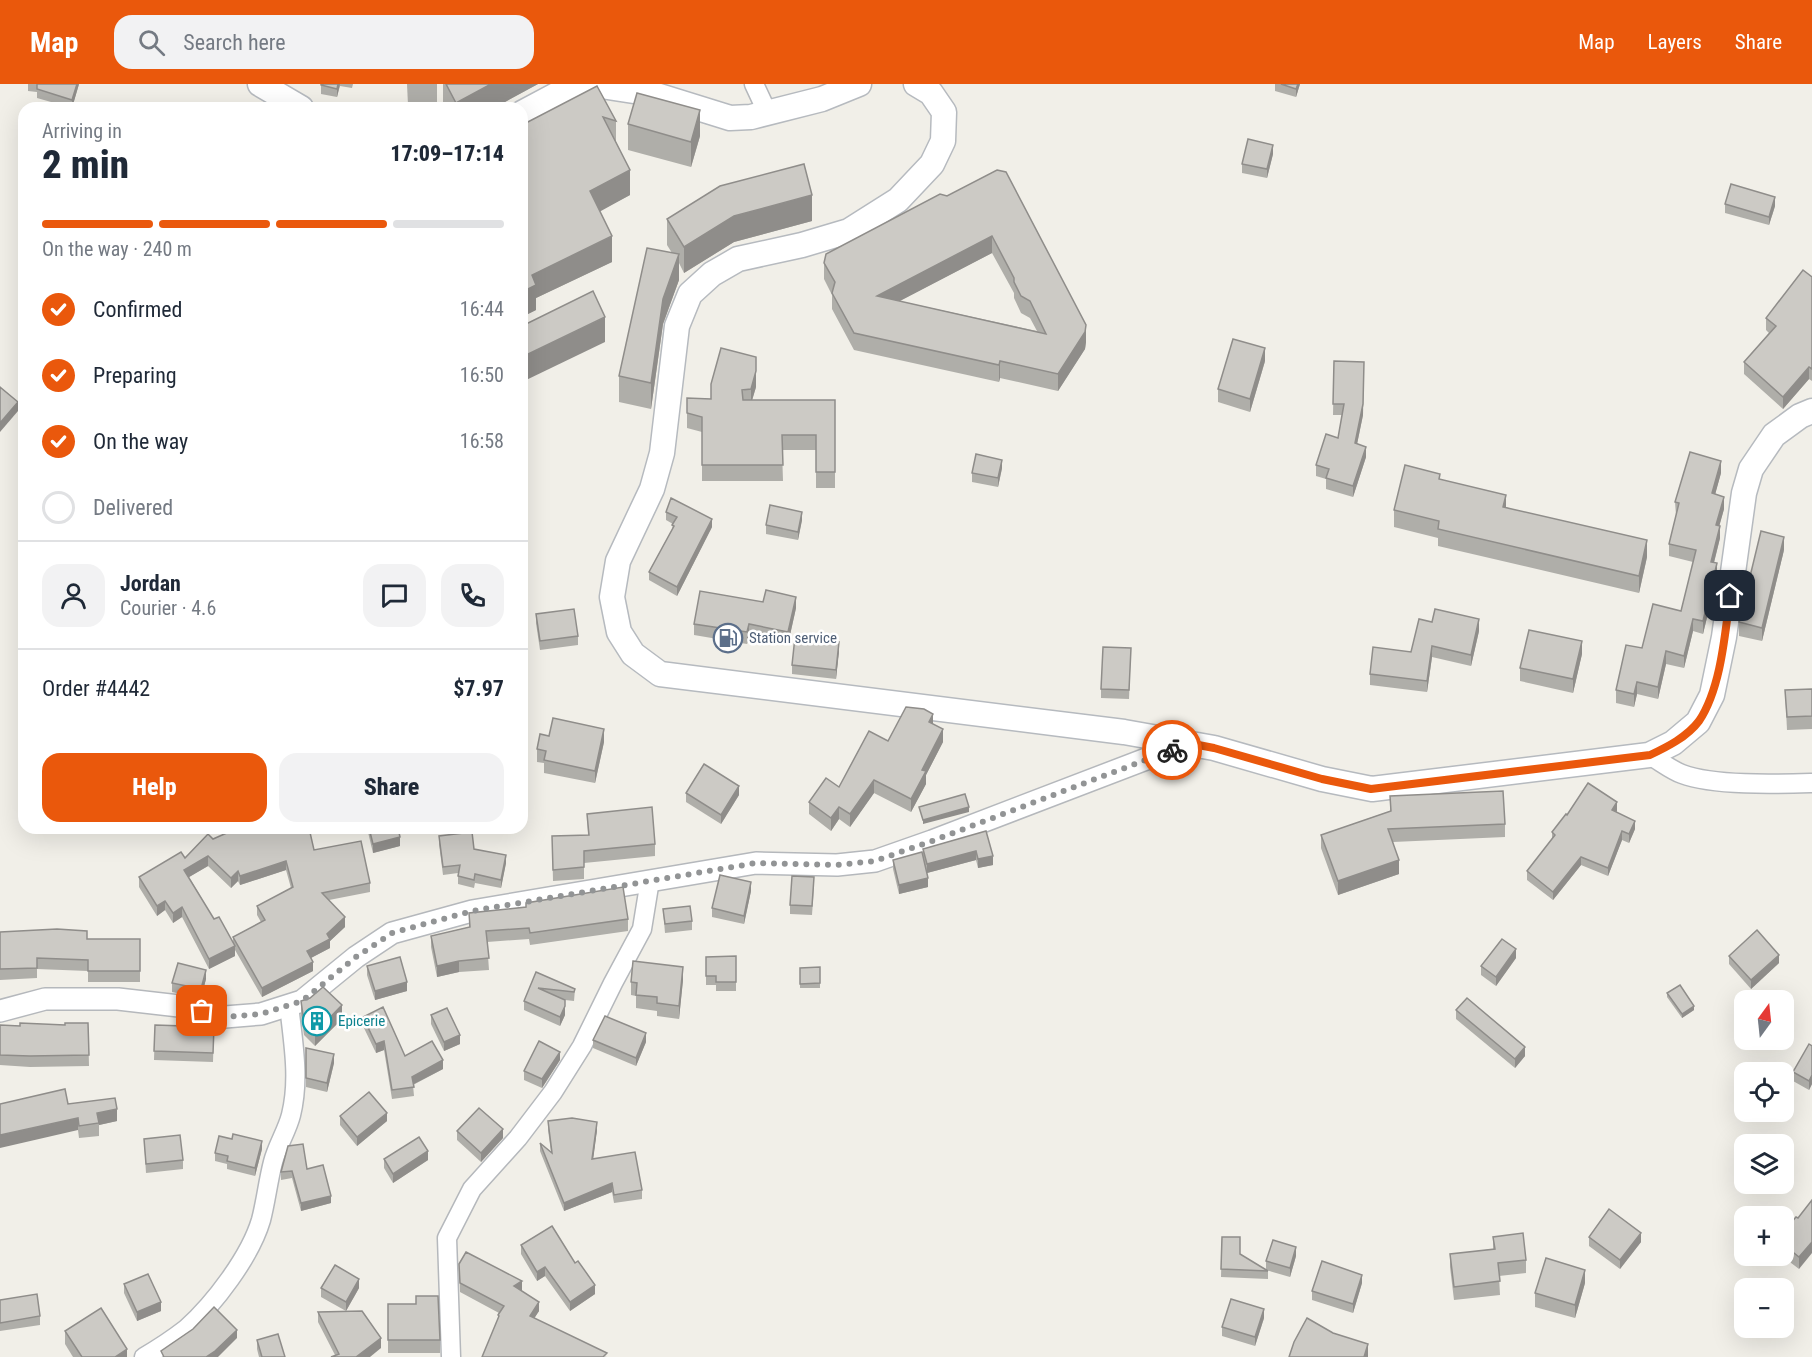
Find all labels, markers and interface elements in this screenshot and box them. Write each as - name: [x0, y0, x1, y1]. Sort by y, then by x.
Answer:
- search box: [114, 15, 534, 69]
- text: Map: [30, 26, 78, 59]
- icon: search: [135, 26, 168, 59]
- text: Search here: [183, 30, 286, 55]
- text: Map: [1578, 30, 1615, 54]
- text: Layers: [1648, 30, 1702, 54]
- text: Share: [1735, 30, 1782, 54]
- text: Arriving in: [42, 119, 122, 143]
- text: 17:09–17:14: [390, 141, 504, 166]
- text: 2 min: [42, 142, 129, 188]
- text: On the way · 240 m: [42, 237, 192, 261]
- icon: check: [42, 293, 75, 326]
- text: Confirmed: [93, 297, 182, 322]
- text: 16:44: [460, 297, 504, 321]
- icon: check: [42, 359, 75, 392]
- text: Preparing: [93, 363, 177, 388]
- text: 16:50: [460, 363, 504, 387]
- icon: check: [42, 425, 75, 458]
- text: On the way: [93, 429, 188, 454]
- text: 16:58: [460, 429, 504, 453]
- text: Delivered: [93, 495, 173, 520]
- button: person: [42, 564, 105, 627]
- button: chat: [363, 564, 426, 627]
- button: phone: [441, 564, 504, 627]
- pin: [1704, 570, 1755, 621]
- text: Jordan: [120, 571, 181, 596]
- icon: home: [1713, 579, 1746, 612]
- text: Courier · 4.6: [120, 596, 216, 620]
- fuel station icon: Station service: [712, 622, 744, 654]
- place label: Station service: [749, 629, 837, 647]
- text: Order #4442: [42, 676, 150, 701]
- text: $7.97: [453, 676, 504, 701]
- courier: [1142, 720, 1202, 780]
- icon: bike: [1156, 734, 1189, 767]
- button: Help: [42, 753, 267, 822]
- button: Share: [279, 753, 504, 822]
- pin: [176, 985, 227, 1036]
- north arrow: [1734, 990, 1794, 1050]
- map controls: [1734, 990, 1794, 1338]
- icon: bag: [185, 994, 218, 1027]
- building icon: Epicerie: [301, 1005, 333, 1037]
- place label: Epicerie: [338, 1012, 385, 1030]
- button: locate: [1734, 1062, 1794, 1122]
- button: layers: [1734, 1134, 1794, 1194]
- button: +: [1734, 1206, 1794, 1266]
- button: −: [1734, 1278, 1794, 1338]

